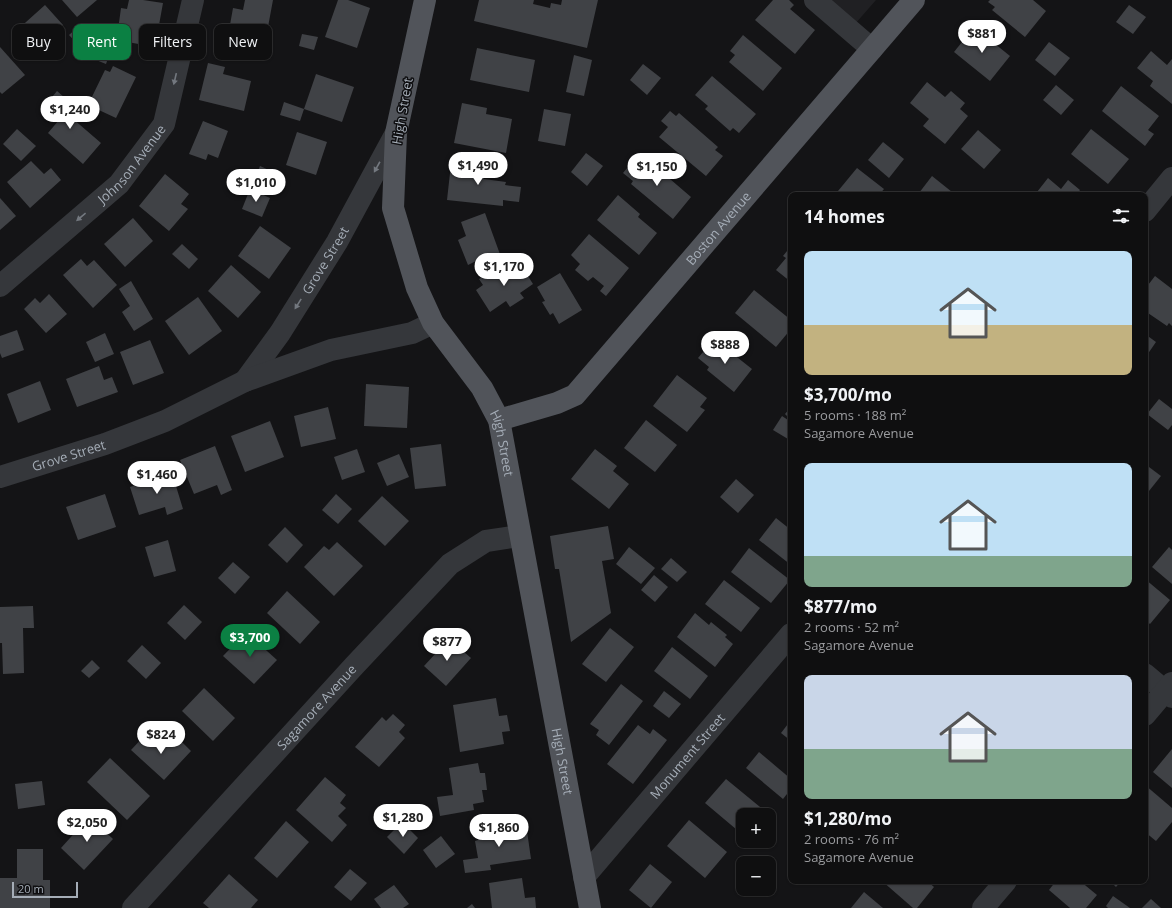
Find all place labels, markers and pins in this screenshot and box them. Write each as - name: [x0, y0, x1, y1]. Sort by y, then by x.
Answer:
- pin: $881: [958, 20, 1006, 54]
- pin: $1,240: [37, 96, 103, 130]
- pin: $1,490: [445, 152, 511, 186]
- pin: $1,150: [624, 153, 690, 187]
- pin: $1,010: [223, 169, 289, 203]
- pin: $1,170: [471, 253, 537, 287]
- pin: $888: [701, 331, 749, 365]
- pin: $1,460: [124, 461, 190, 495]
- pin: $3,700: [217, 624, 283, 658]
- pin: $877: [423, 628, 471, 662]
- pin: $824: [137, 721, 185, 755]
- pin: $1,280: [370, 804, 436, 838]
- pin: $2,050: [54, 809, 120, 843]
- pin: $1,860: [466, 814, 532, 848]

